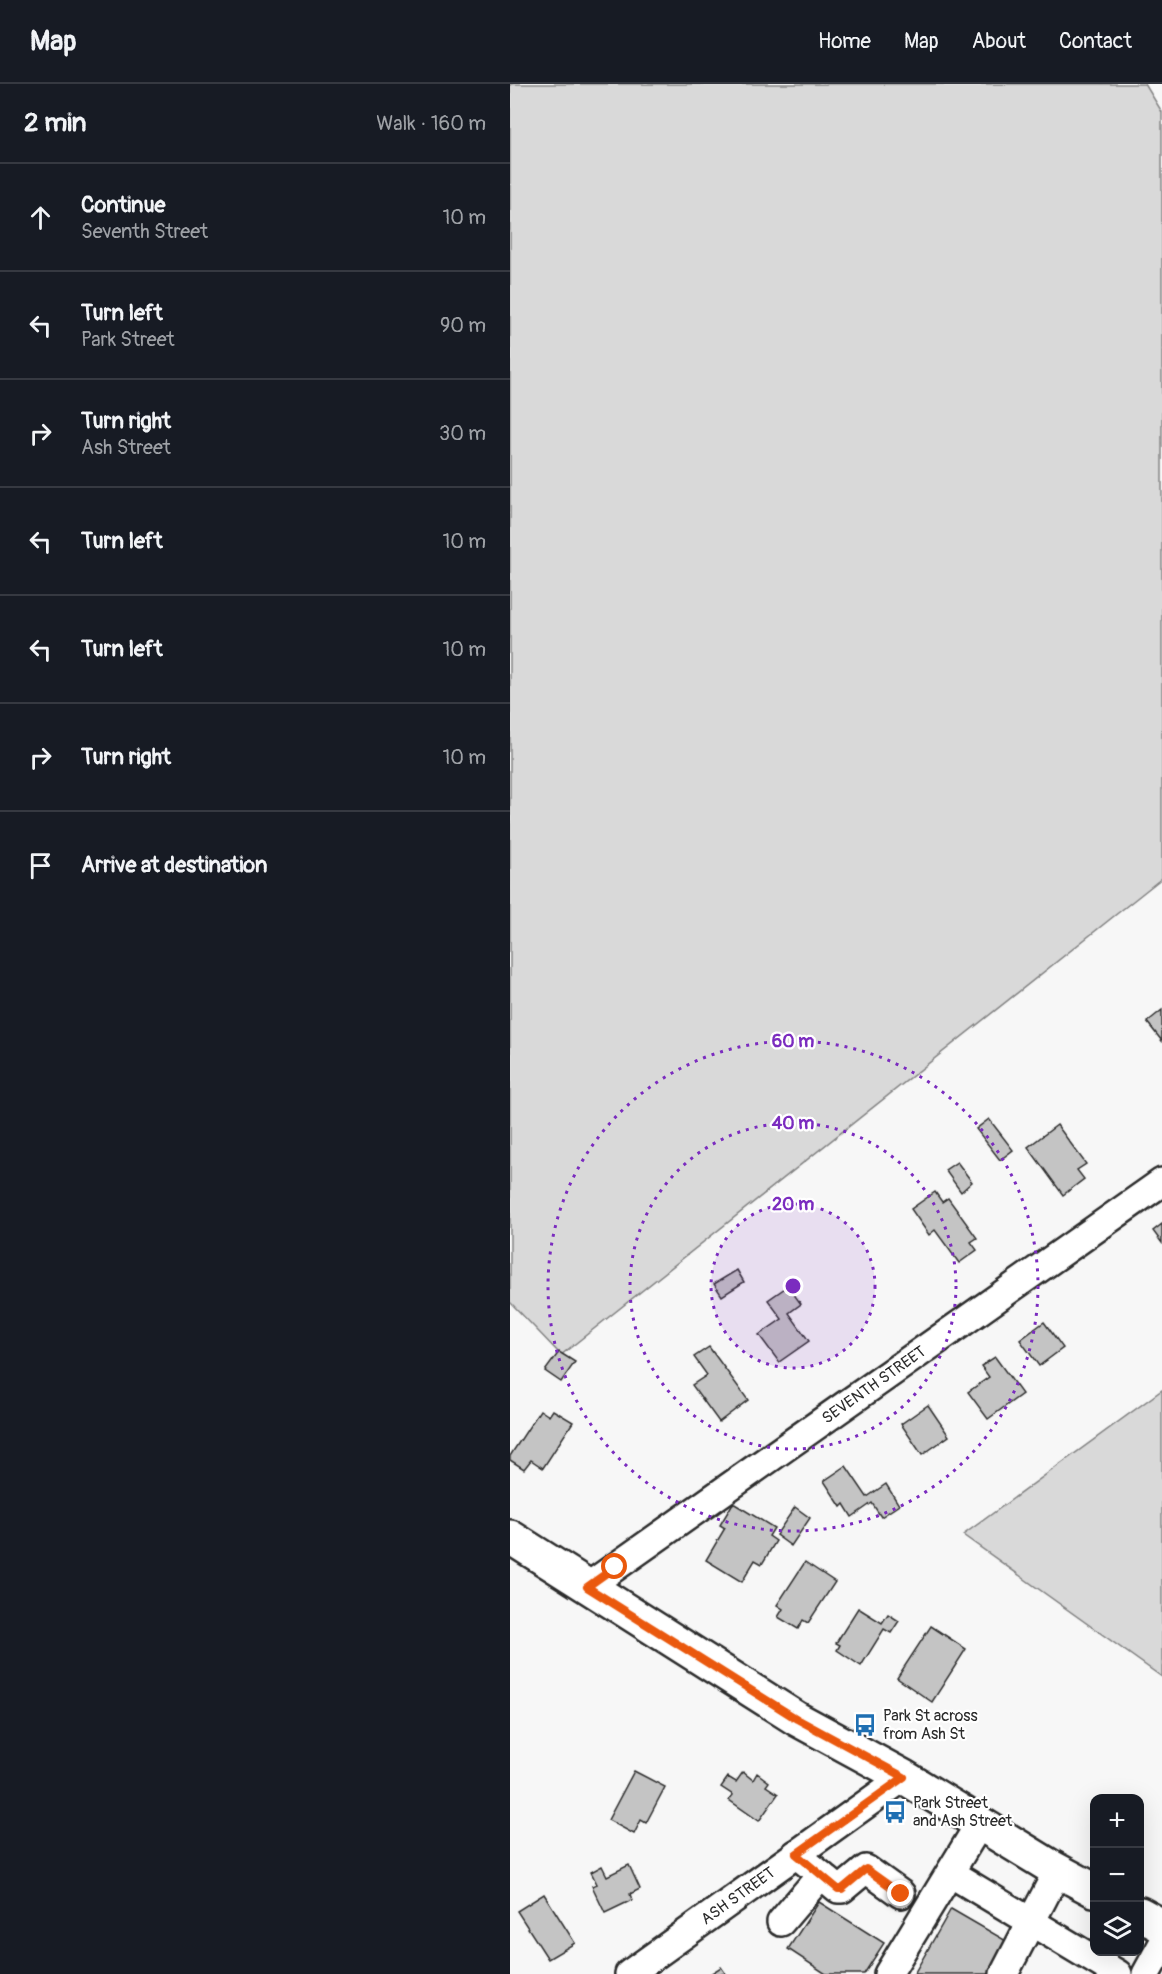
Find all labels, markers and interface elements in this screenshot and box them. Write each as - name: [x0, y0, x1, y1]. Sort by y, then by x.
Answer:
- text: Map: [30, 24, 76, 59]
- text: Home: [818, 28, 871, 55]
- text: Map: [904, 28, 939, 55]
- text: About: [972, 28, 1026, 55]
- text: Contact: [1059, 28, 1132, 55]
- text: 2 min: [24, 107, 86, 139]
- text: Walk · 160 m: [376, 111, 486, 136]
- text: Continue: [81, 191, 165, 219]
- icon: ahead: [24, 201, 57, 234]
- text: 10 m: [442, 205, 486, 230]
- text: Seventh Street: [81, 219, 208, 244]
- text: Turn left: [81, 299, 163, 327]
- icon: left: [24, 309, 57, 342]
- text: 90 m: [440, 313, 486, 338]
- text: Park Street: [81, 327, 175, 352]
- text: Turn right: [81, 407, 171, 435]
- icon: right: [24, 417, 57, 450]
- text: 30 m: [439, 421, 486, 446]
- text: Ash Street: [81, 435, 171, 460]
- icon: left: [24, 525, 57, 558]
- text: Turn left: [81, 527, 163, 555]
- text: 10 m: [442, 529, 486, 554]
- icon: left: [24, 633, 57, 666]
- text: Turn left: [81, 635, 163, 663]
- text: 10 m: [442, 637, 486, 662]
- icon: right: [24, 741, 57, 774]
- text: Turn right: [81, 743, 171, 771]
- text: 10 m: [442, 745, 486, 770]
- icon: arrive: [24, 849, 57, 882]
- text: Arrive at destination: [81, 851, 267, 879]
- text: 60 m: [772, 1030, 814, 1053]
- text: 40 m: [772, 1112, 814, 1135]
- text: 20 m: [772, 1193, 814, 1216]
- centre of rings: [783, 1276, 803, 1296]
- street label: SEVENTH STREET: [818, 1341, 930, 1428]
- route start: [601, 1553, 627, 1579]
- place label: Park St across from Ash St: [883, 1706, 978, 1744]
- bus stop icon: Park St across from Ash St: [852, 1712, 878, 1738]
- place label: Park Street and Ash Street: [913, 1793, 1013, 1831]
- map controls: [1090, 1794, 1144, 1956]
- button: +: [1090, 1794, 1144, 1848]
- bus stop icon: Park Street and Ash Street: [882, 1799, 908, 1825]
- button: −: [1090, 1848, 1144, 1902]
- street label: ASH STREET: [697, 1863, 779, 1929]
- route end: [887, 1880, 913, 1906]
- button: layers: [1090, 1902, 1144, 1956]

